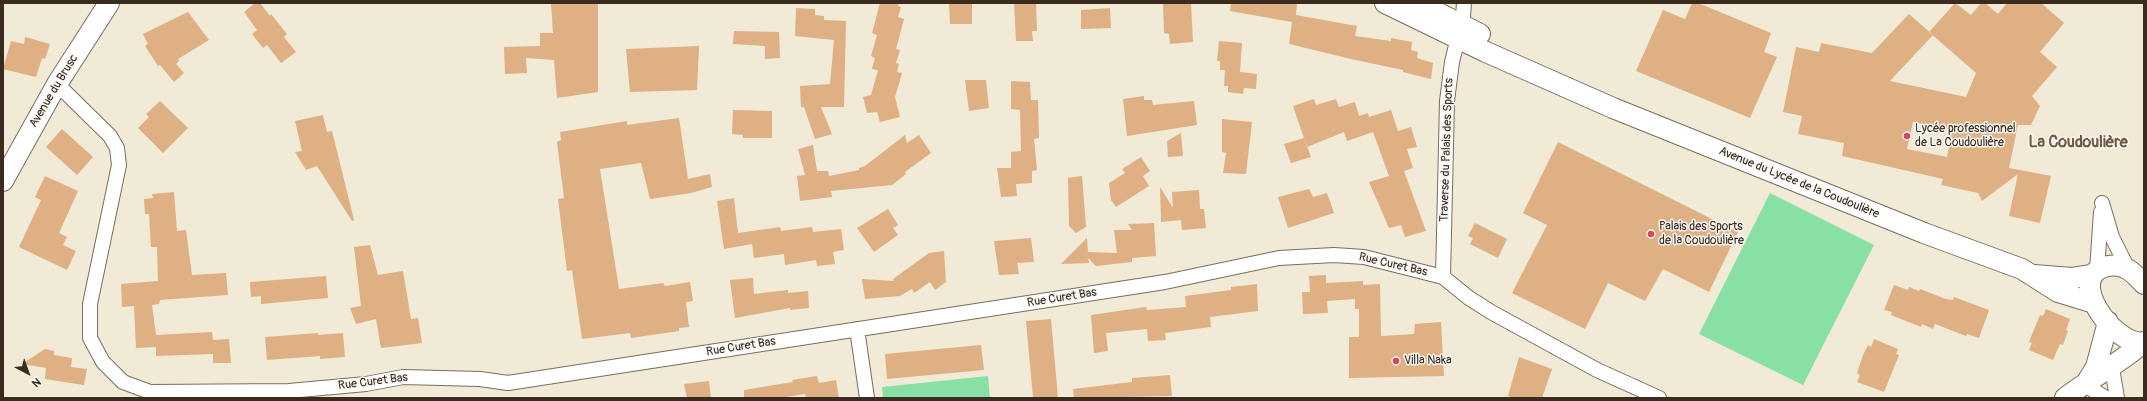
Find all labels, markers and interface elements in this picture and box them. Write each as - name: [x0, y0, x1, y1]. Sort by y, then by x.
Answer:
- street label: Avenue du Brusc: [27, 52, 81, 130]
- street label: Traverse du Palais des Sports: [1437, 78, 1457, 222]
- place label: Lycée professionnel de La Coudoulière: [1915, 122, 2016, 150]
- marker: Lycée professionnel de La Coudoulière: [1902, 131, 1912, 141]
- district label: La Coudoulière: [2028, 133, 2128, 153]
- street label: Avenue du Lycée de la Coudoulière: [1717, 144, 1881, 222]
- place label: Palais des Sports de la Coudoulière: [1659, 220, 1744, 248]
- marker: Palais des Sports de la Coudoulière: [1646, 229, 1656, 239]
- street label: Rue Curet Bas: [1357, 250, 1429, 280]
- street label: Rue Curet Bas: [1026, 285, 1098, 311]
- street label: Rue Curet Bas: [705, 334, 777, 360]
- north arrow: [8, 353, 48, 393]
- place label: Villa Naka: [1404, 354, 1451, 368]
- marker: Villa Naka: [1391, 356, 1401, 366]
- street label: Rue Curet Bas: [337, 371, 409, 393]
- text: N: [29, 375, 43, 390]

